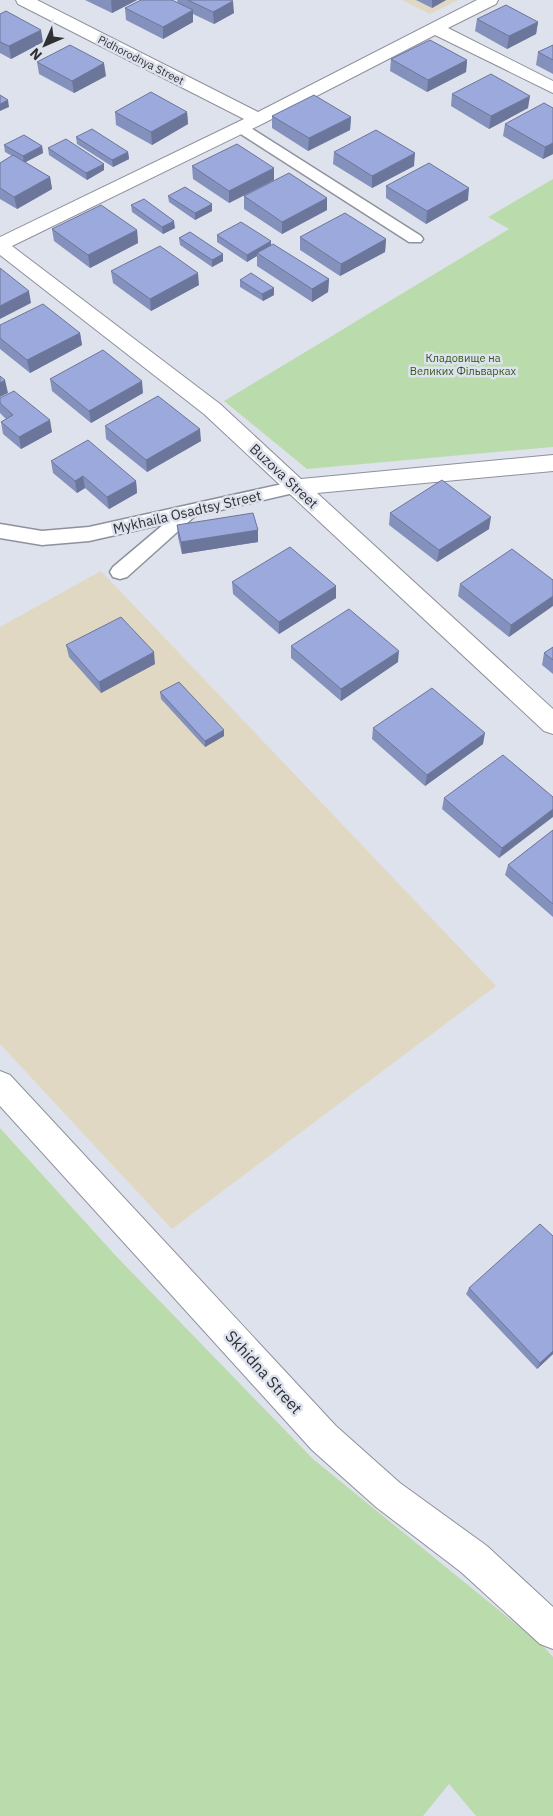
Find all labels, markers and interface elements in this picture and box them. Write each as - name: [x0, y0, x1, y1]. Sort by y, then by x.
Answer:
- north arrow: [20, 20, 70, 70]
- street label: Pidhorodnya Street: [96, 32, 187, 88]
- text: N: [26, 44, 46, 64]
- park label: Кладовище на Великих Фільварках: [410, 351, 517, 378]
- street label: Buzova Street: [246, 440, 322, 512]
- street label: Mykhaila Osadtsy Street: [111, 486, 263, 538]
- street label: Skhidna Street: [221, 1326, 307, 1418]

